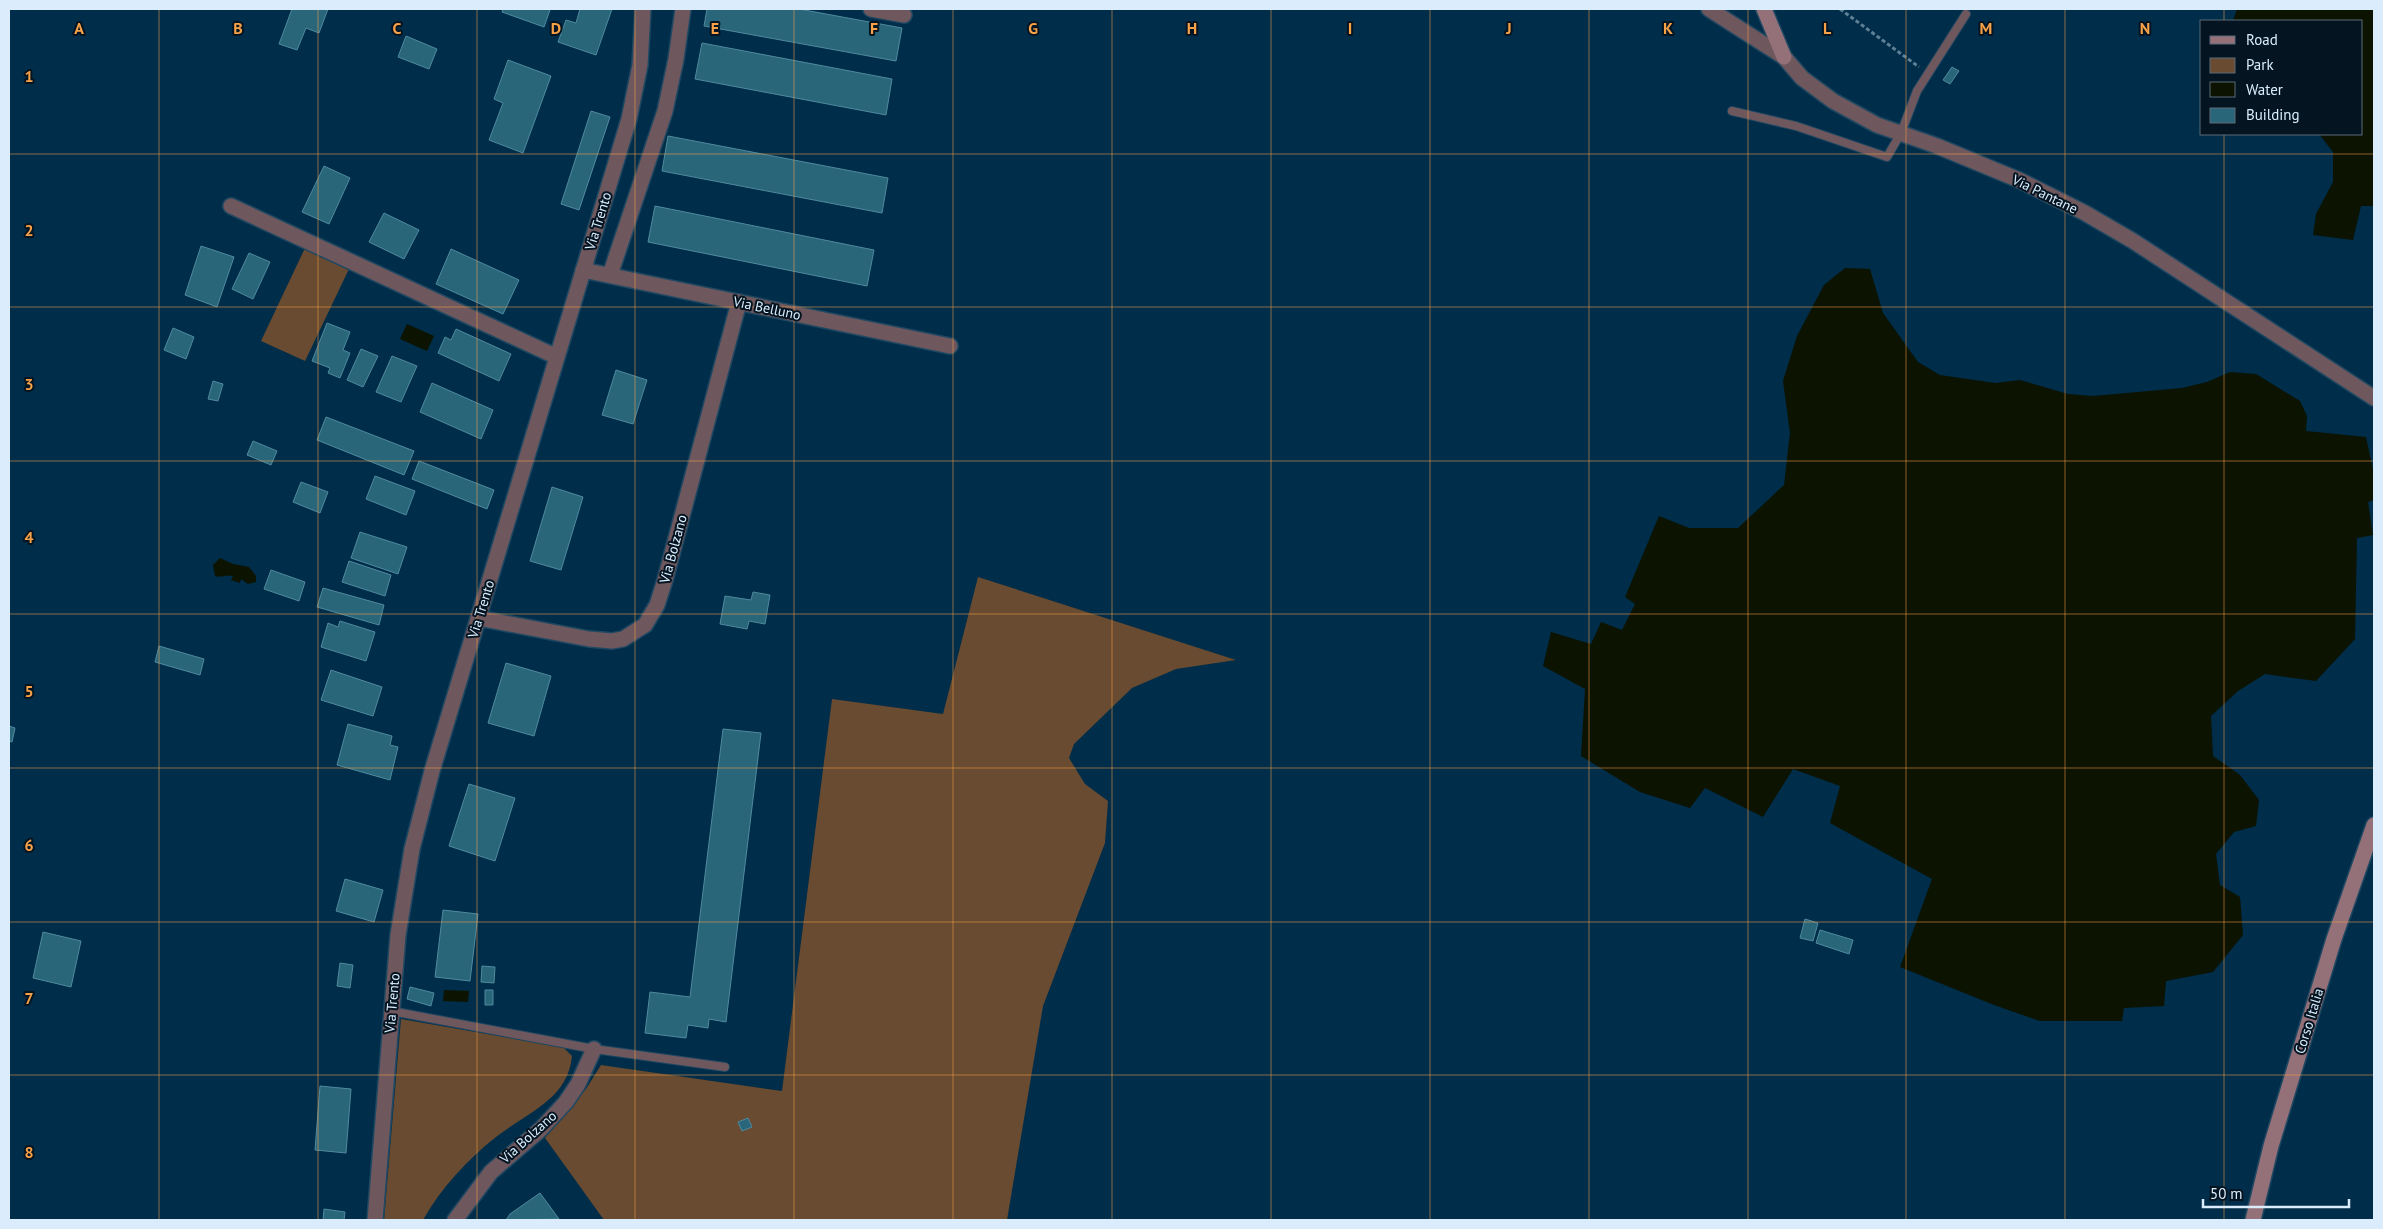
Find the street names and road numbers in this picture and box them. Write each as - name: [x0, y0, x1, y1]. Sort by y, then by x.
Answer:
- street label: Via Pantane: [2008, 170, 2081, 218]
- street label: Via Trento: [580, 190, 615, 253]
- street label: Via Belluno: [731, 292, 802, 324]
- street label: Via Bolzano: [655, 513, 691, 586]
- street label: Via Trento: [463, 578, 498, 641]
- street label: Via Trento: [380, 972, 404, 1035]
- street label: Corso Italia: [2291, 986, 2327, 1056]
- street label: Via Bolzano: [495, 1107, 560, 1168]

